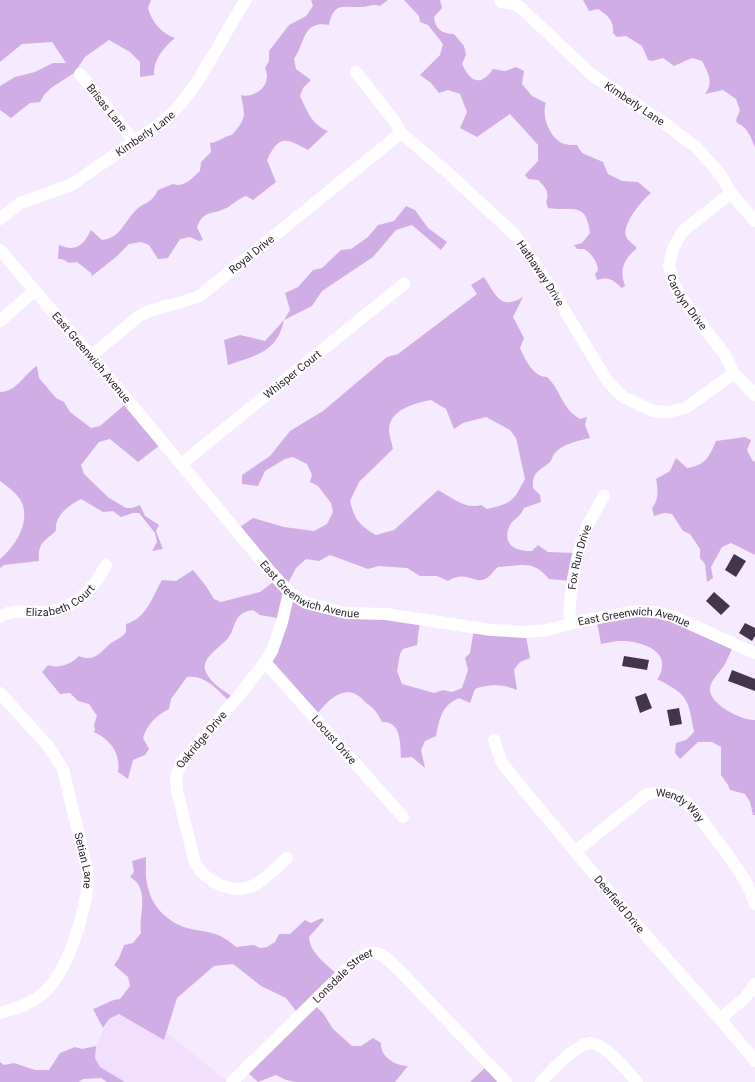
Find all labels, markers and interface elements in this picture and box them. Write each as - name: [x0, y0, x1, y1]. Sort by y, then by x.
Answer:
- street label: Kimberly Lane: [602, 79, 667, 129]
- street label: Brisas Lane: [84, 81, 130, 134]
- street label: Kimberly Lane: [113, 108, 178, 159]
- street label: Royal Drive: [227, 232, 277, 277]
- street label: Hathaway Drive: [514, 238, 567, 309]
- street label: Carolyn Drive: [664, 273, 710, 333]
- street label: East Greenwich Avenue: [49, 310, 133, 406]
- street label: Whisper Court: [261, 347, 324, 402]
- street label: Fox Run Drive: [566, 522, 594, 591]
- street label: East Greenwich Avenue: [257, 558, 359, 620]
- street label: Elizabeth Court: [25, 582, 98, 619]
- street label: East Greenwich Avenue: [576, 605, 692, 630]
- street label: Oakridge Drive: [174, 708, 230, 770]
- street label: Locust Drive: [309, 713, 359, 767]
- street label: Wendy Way: [656, 787, 707, 825]
- street label: Setian Lane: [71, 831, 94, 889]
- street label: Deerfield Drive: [591, 873, 647, 936]
- street label: Lonsdale Street: [310, 946, 374, 1006]

